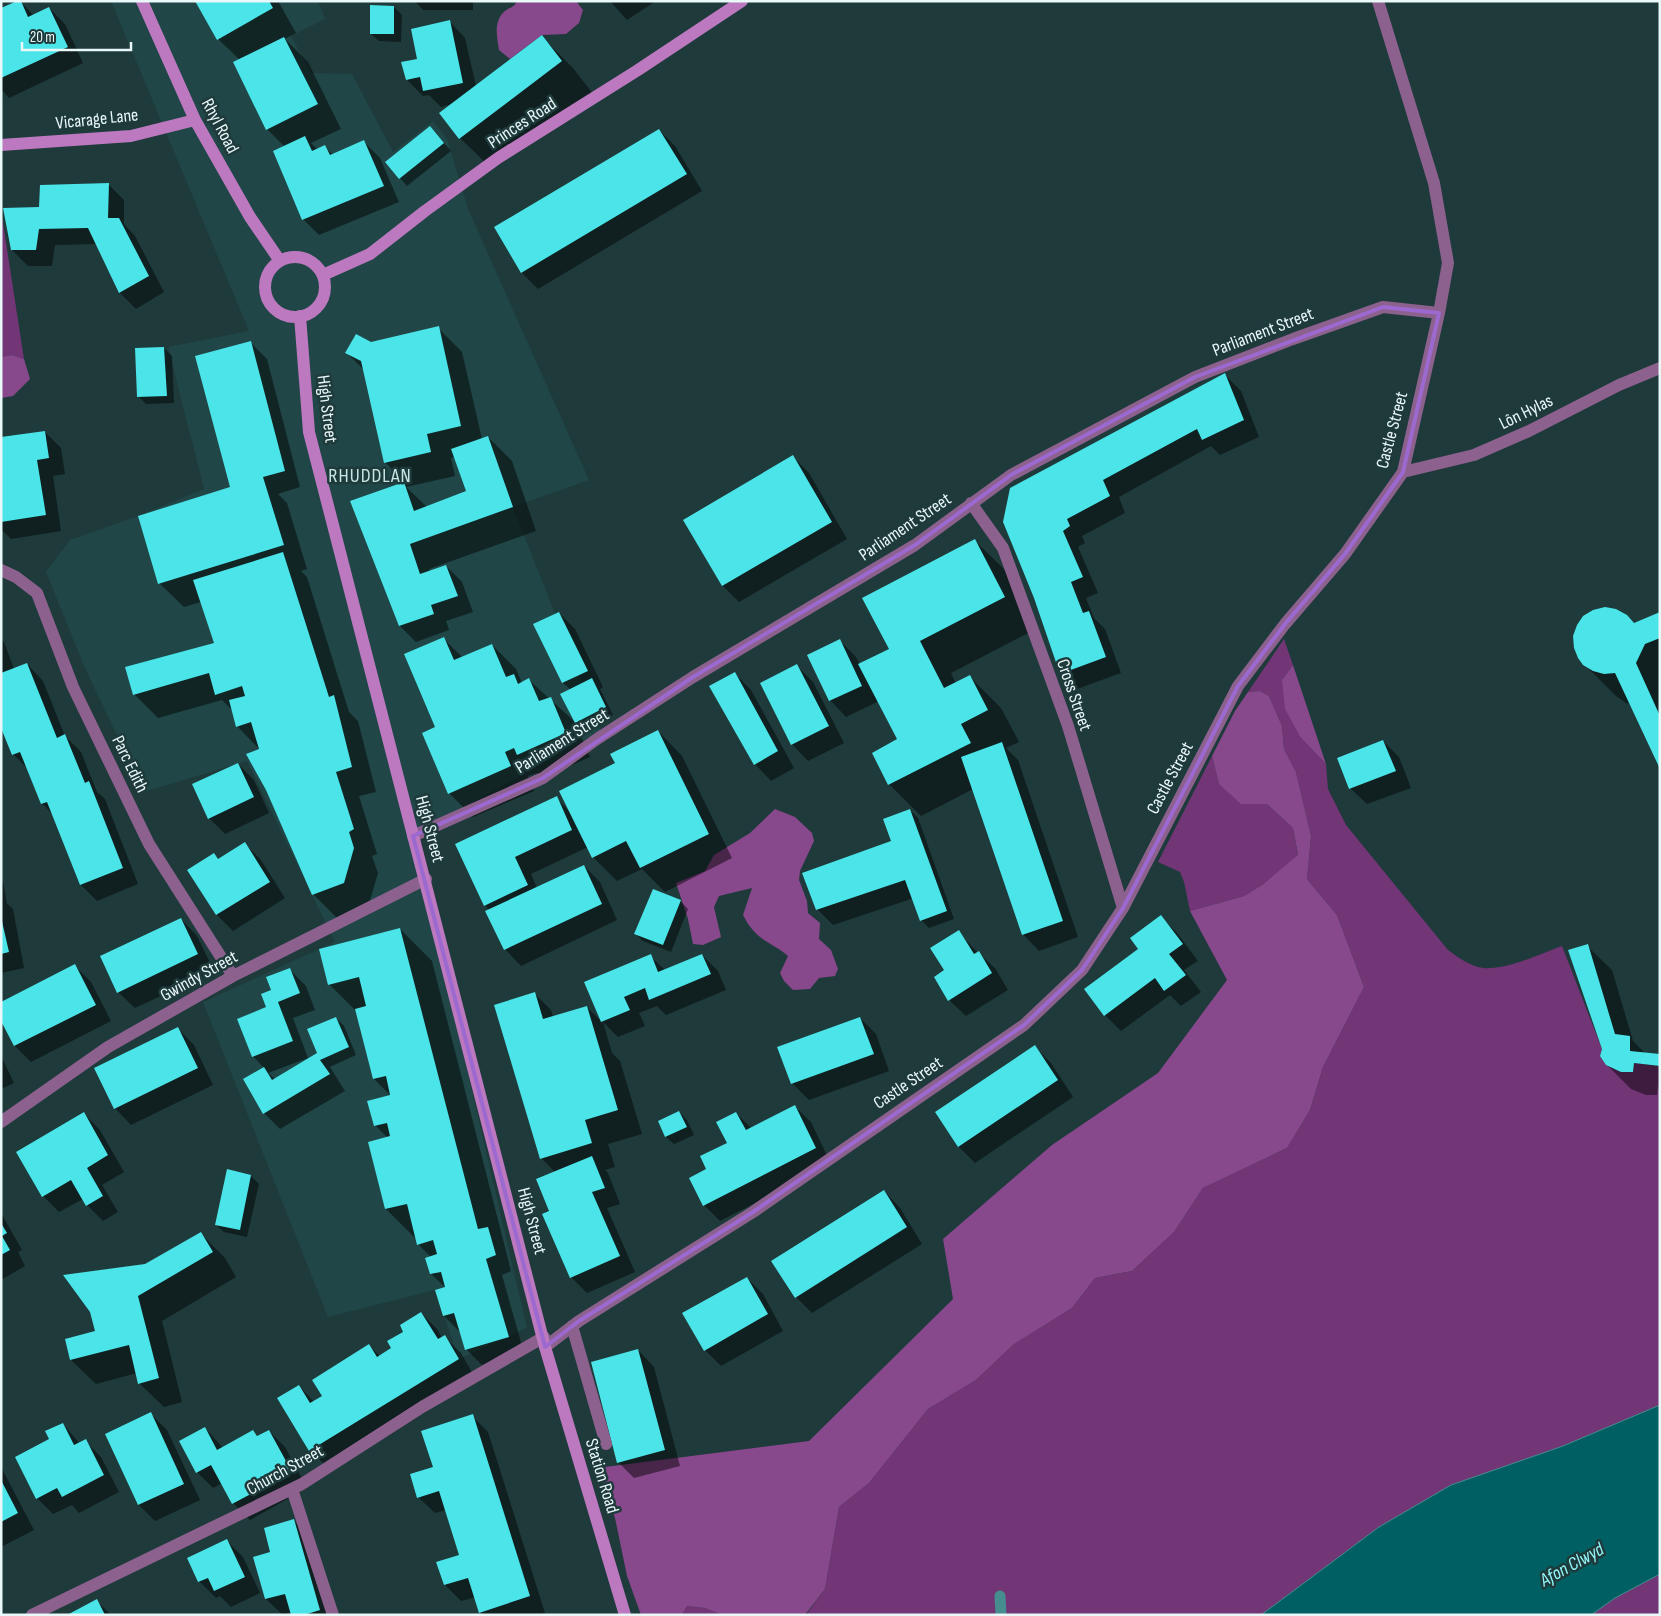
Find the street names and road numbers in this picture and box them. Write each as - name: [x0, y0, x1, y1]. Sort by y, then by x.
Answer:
- street label: Princes Road: [484, 93, 560, 153]
- street label: Rhyl Road: [197, 95, 243, 157]
- street label: Vicarage Lane: [55, 104, 139, 134]
- street label: Parliament Street: [1210, 303, 1317, 361]
- street label: High Street: [312, 374, 342, 445]
- street label: Castle Street: [1372, 389, 1412, 471]
- street label: Lôn Hylas: [1496, 390, 1556, 434]
- street label: Parliament Street: [855, 488, 955, 565]
- street label: Cross Street: [1052, 656, 1096, 734]
- street label: Parliament Street: [511, 704, 613, 778]
- street label: Parc Edith: [107, 732, 153, 796]
- street label: Castle Street: [1142, 738, 1198, 818]
- street label: High Street: [411, 793, 449, 865]
- street label: Gwindy Street: [157, 946, 242, 1006]
- street label: Castle Street: [869, 1052, 947, 1114]
- street label: High Street: [513, 1185, 551, 1257]
- street label: Station Road: [581, 1436, 623, 1516]
- street label: Church Street: [243, 1440, 328, 1500]

